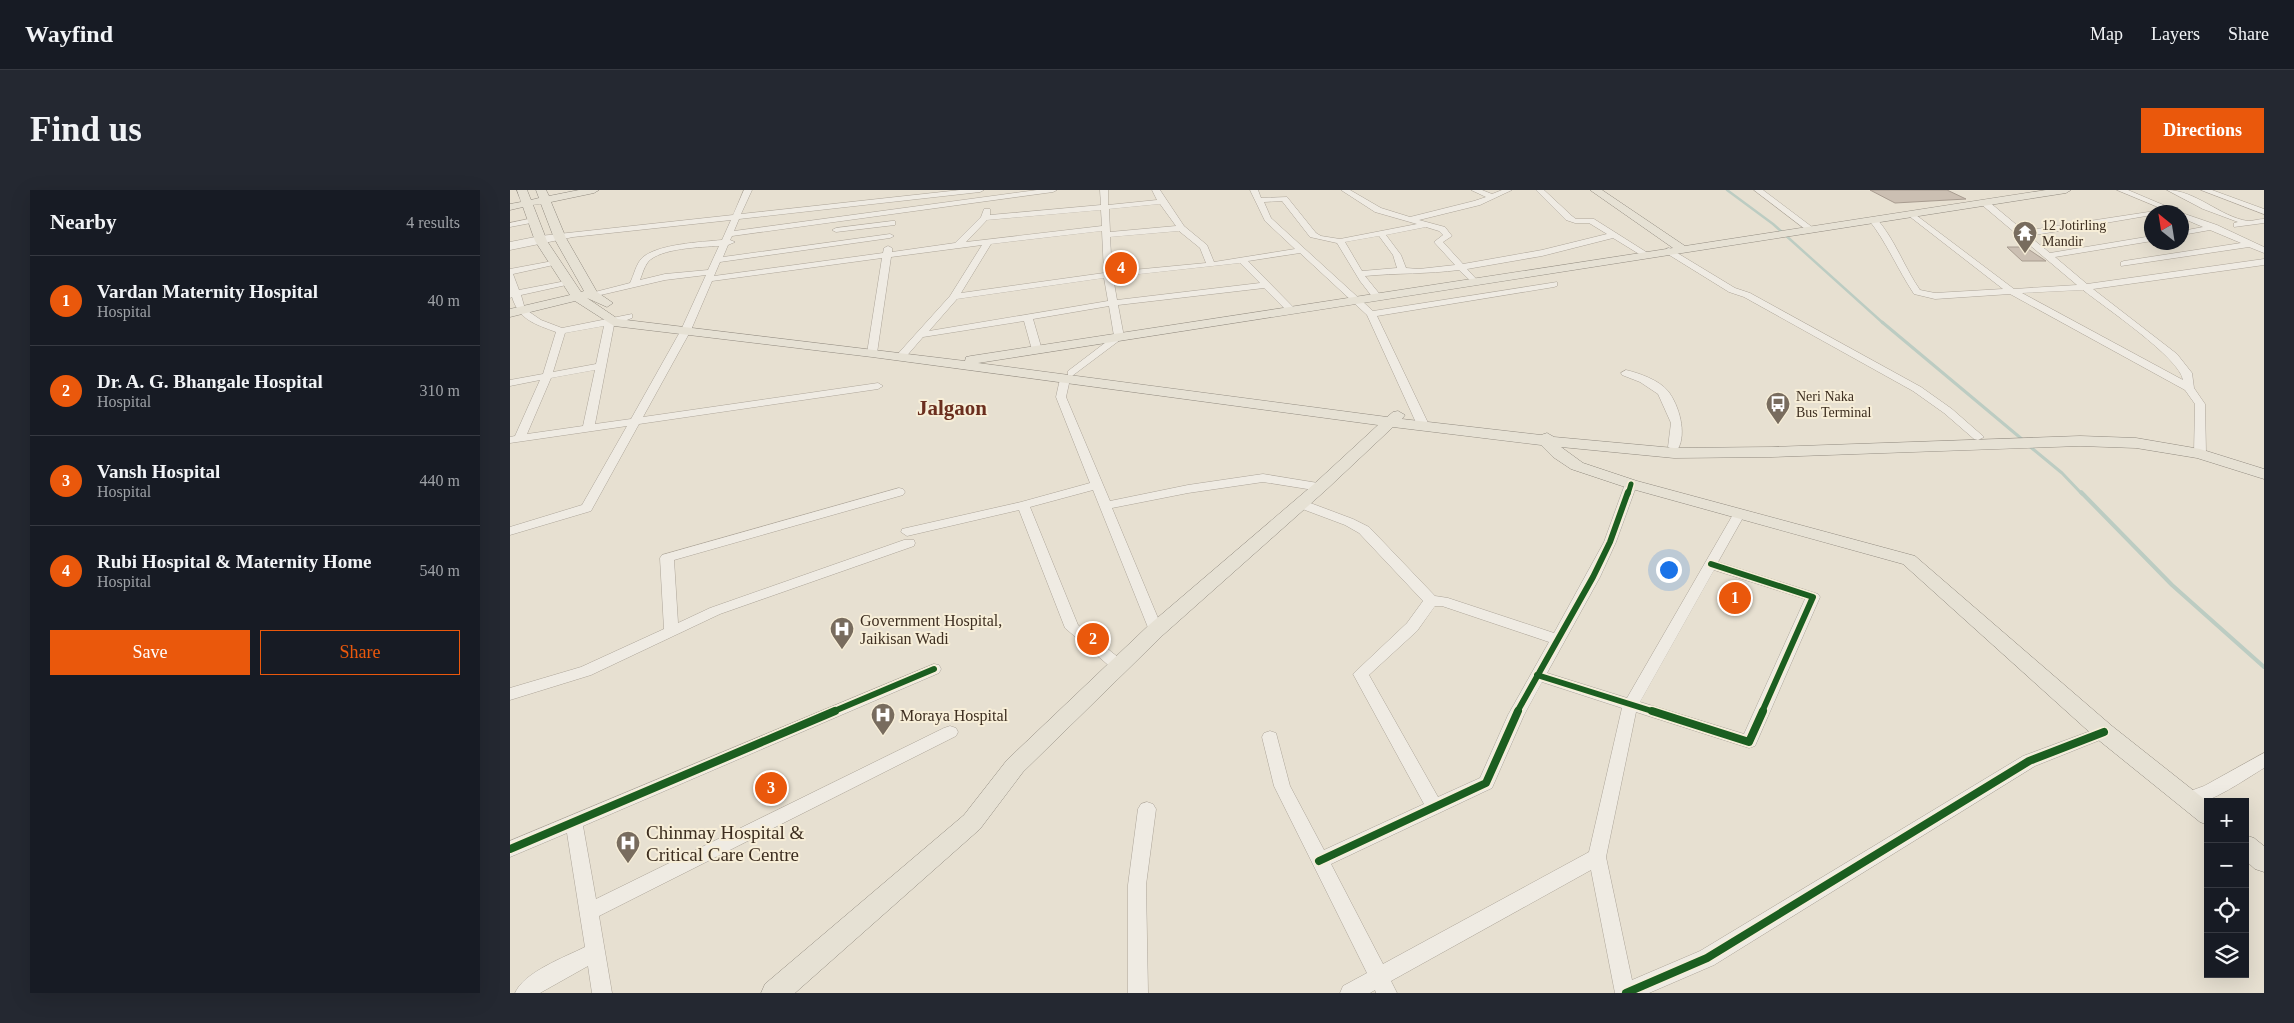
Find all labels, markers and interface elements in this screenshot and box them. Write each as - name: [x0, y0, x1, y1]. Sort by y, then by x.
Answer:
- text: Wayfind: [25, 21, 113, 47]
- text: Map: [2090, 24, 2123, 44]
- text: Layers: [2151, 24, 2200, 44]
- text: Share: [2228, 24, 2269, 44]
- button: Directions: [2141, 108, 2264, 153]
- text: Find us: [30, 110, 142, 149]
- north arrow: [2144, 205, 2189, 250]
- text: Nearby: [50, 210, 117, 234]
- text: 4 results: [406, 214, 460, 231]
- place label: 12 Jotirling Mandir: [2042, 218, 2106, 249]
- temple icon: 12 Jotirling Mandir: [2012, 220, 2038, 254]
- pin: 4: [1105, 249, 1137, 287]
- text: Vardan Maternity Hospital: [97, 281, 318, 302]
- text: 1: [62, 292, 70, 309]
- text: 40 m: [428, 292, 460, 309]
- text: Hospital: [97, 303, 151, 320]
- text: Dr. A. G. Bhangale Hospital: [97, 371, 323, 392]
- text: 2: [62, 382, 70, 399]
- text: 310 m: [420, 382, 460, 399]
- place label: Neri Naka Bus Terminal: [1796, 389, 1871, 420]
- bus stop icon: Neri Naka Bus Terminal: [1765, 391, 1791, 425]
- text: Hospital: [97, 393, 151, 410]
- district label: Jalgaon: [917, 396, 987, 420]
- text: Vansh Hospital: [97, 461, 220, 482]
- text: 3: [62, 472, 70, 489]
- text: 440 m: [420, 472, 460, 489]
- text: Hospital: [97, 483, 151, 500]
- text: Rubi Hospital & Maternity Home: [97, 551, 371, 572]
- your location: [1656, 557, 1682, 583]
- text: 4: [62, 562, 70, 579]
- text: 540 m: [420, 562, 460, 579]
- text: Hospital: [97, 573, 151, 590]
- pin: 1: [1719, 579, 1751, 617]
- place label: Government Hospital, Jaikisan Wadi: [860, 612, 1002, 647]
- hospital icon: Government Hospital, Jaikisan Wadi: [829, 616, 855, 650]
- pin: 2: [1077, 620, 1109, 658]
- button: Save: [50, 630, 250, 675]
- button: Share: [260, 630, 460, 675]
- hospital icon: Moraya Hospital: [870, 702, 896, 736]
- place label: Moraya Hospital: [900, 707, 1009, 725]
- pin: 3: [755, 769, 787, 807]
- map controls: [2204, 798, 2249, 978]
- button: +: [2204, 798, 2249, 843]
- place label: Chinmay Hospital & Critical Care Centre: [646, 822, 805, 865]
- hospital icon: Chinmay Hospital & Critical Care Centre: [615, 830, 641, 864]
- button: −: [2204, 843, 2249, 888]
- button: locate: [2204, 888, 2249, 933]
- button: layers: [2204, 933, 2249, 978]

